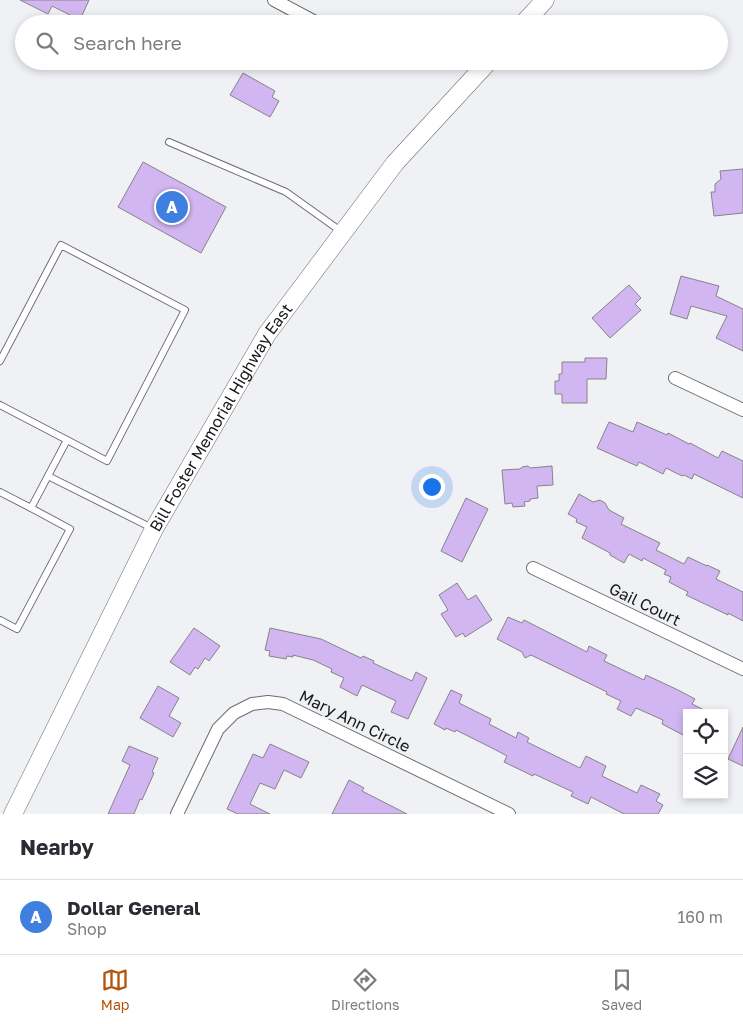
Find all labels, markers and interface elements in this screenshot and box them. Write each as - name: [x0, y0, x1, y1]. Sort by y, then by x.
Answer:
- search box: [15, 15, 728, 70]
- icon: search: [33, 29, 61, 57]
- text: Search here: [73, 31, 182, 54]
- pin: A: [156, 188, 188, 226]
- street label: Bill Foster Memorial Highway East: [145, 299, 296, 535]
- your location: [419, 474, 445, 500]
- street label: Gail Court: [606, 578, 684, 630]
- street label: Mary Ann Circle: [296, 685, 414, 757]
- map controls: [683, 709, 728, 799]
- button: locate: [683, 709, 728, 754]
- button: layers: [683, 754, 728, 799]
- text: Nearby: [20, 834, 94, 860]
- text: Dollar General: [67, 896, 200, 919]
- text: A: [30, 907, 42, 927]
- text: 160 m: [677, 907, 723, 927]
- text: Shop: [67, 919, 107, 939]
- tab: Map: [101, 966, 129, 1013]
- tab: Directions: [331, 966, 400, 1013]
- tab: Saved: [601, 966, 642, 1013]

